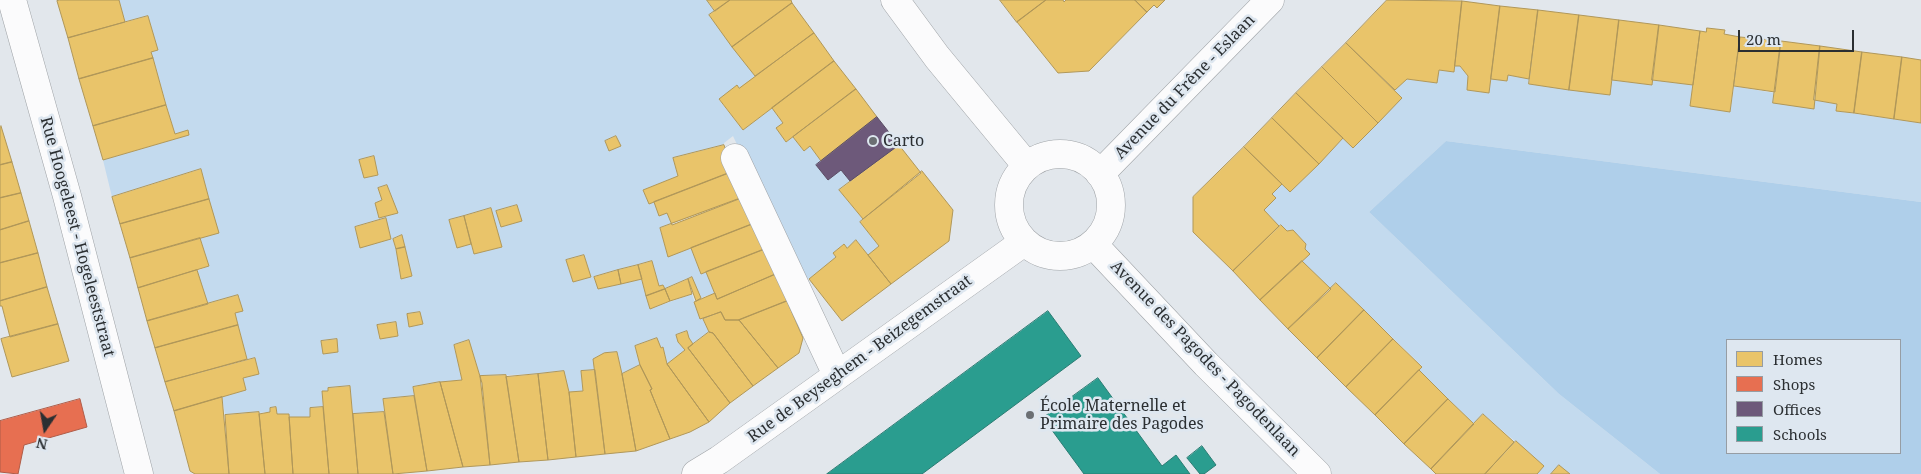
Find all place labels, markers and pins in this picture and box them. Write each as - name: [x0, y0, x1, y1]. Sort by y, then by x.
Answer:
- place label: Carto: [883, 131, 924, 151]
- marker: Carto: [867, 135, 879, 147]
- place label: École Maternelle et Primaire des Pagodes: [1040, 396, 1204, 434]
- marker: École Maternelle et Primaire des Pagodes: [1024, 409, 1036, 421]

